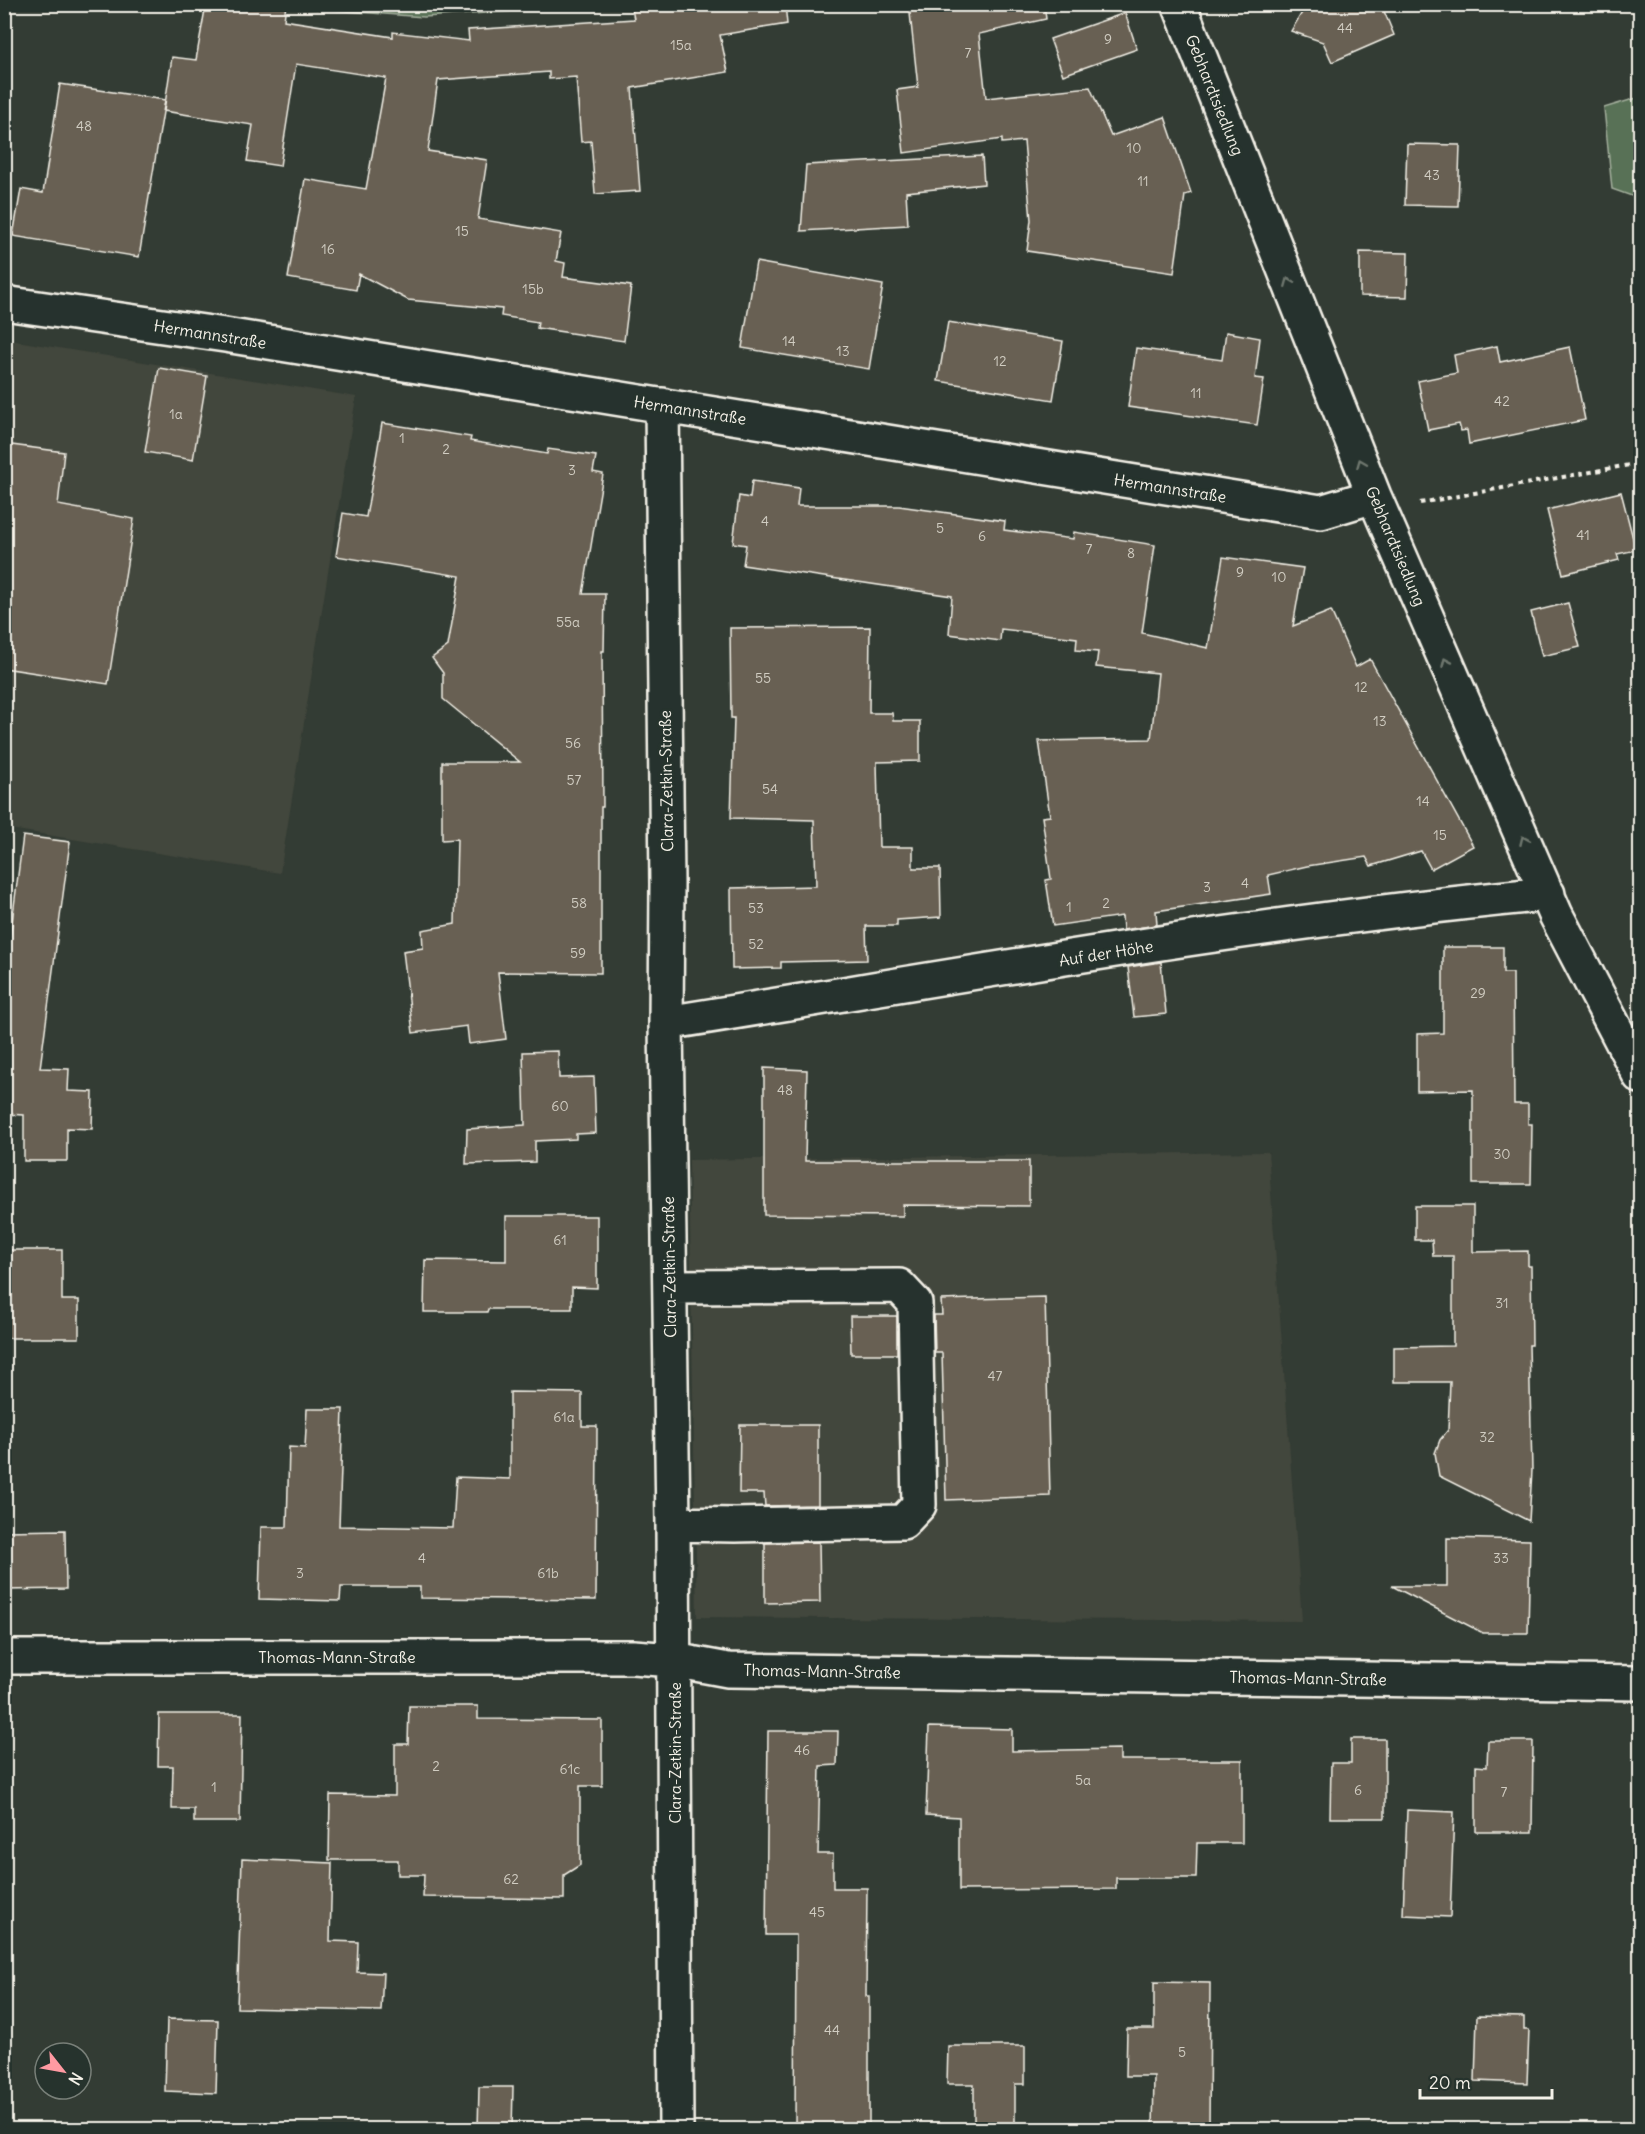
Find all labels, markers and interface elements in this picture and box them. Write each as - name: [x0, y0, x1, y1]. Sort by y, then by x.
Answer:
- house number: 44: [1337, 19, 1353, 37]
- house number: 9: [1104, 30, 1112, 48]
- street label: Gebhardtsiedlung: [1182, 32, 1248, 158]
- house number: 15a: [670, 36, 692, 54]
- house number: 7: [965, 44, 972, 62]
- house number: 48: [76, 117, 92, 135]
- house number: 10: [1127, 139, 1141, 157]
- house number: 43: [1424, 166, 1440, 184]
- house number: 11: [1137, 172, 1149, 190]
- house number: 15: [455, 222, 469, 240]
- house number: 16: [321, 240, 335, 258]
- one-way arrow: [1284, 277, 1296, 288]
- house number: 15b: [522, 280, 544, 298]
- street label: Hermannstraße: [152, 315, 268, 353]
- house number: 14: [782, 332, 796, 350]
- house number: 13: [836, 342, 850, 360]
- house number: 12: [993, 352, 1007, 370]
- house number: 11: [1190, 384, 1202, 402]
- street label: Hermannstraße: [632, 391, 748, 429]
- house number: 42: [1494, 392, 1510, 410]
- house number: 1a: [169, 405, 183, 423]
- house number: 1: [399, 429, 405, 447]
- house number: 2: [442, 440, 450, 458]
- one-way arrow: [1356, 458, 1368, 469]
- house number: 3: [568, 461, 576, 479]
- street label: Hermannstraße: [1112, 469, 1228, 507]
- street label: Gebhardtsiedlung: [1362, 483, 1430, 609]
- house number: 4: [761, 512, 769, 530]
- house number: 5: [936, 519, 944, 537]
- house number: 41: [1576, 526, 1590, 544]
- house number: 6: [978, 527, 986, 545]
- house number: 7: [1086, 540, 1093, 558]
- house number: 8: [1127, 544, 1135, 562]
- house number: 9: [1236, 563, 1244, 581]
- house number: 10: [1272, 568, 1286, 586]
- house number: 55a: [556, 613, 580, 631]
- one-way arrow: [1442, 657, 1454, 668]
- house number: 55: [755, 669, 771, 687]
- house number: 12: [1354, 678, 1368, 696]
- street label: Clara-Zetkin-Straße: [655, 710, 677, 852]
- house number: 13: [1373, 712, 1387, 730]
- house number: 56: [565, 734, 581, 752]
- house number: 57: [567, 771, 582, 789]
- house number: 54: [762, 780, 778, 798]
- house number: 14: [1416, 792, 1430, 810]
- house number: 15: [1433, 826, 1447, 844]
- one-way arrow: [1520, 836, 1532, 847]
- house number: 4: [1241, 874, 1249, 892]
- house number: 3: [1203, 878, 1211, 896]
- house number: 58: [571, 894, 587, 912]
- house number: 2: [1102, 894, 1110, 912]
- house number: 1: [1066, 898, 1072, 916]
- house number: 53: [748, 899, 764, 917]
- house number: 52: [748, 935, 764, 953]
- street label: Auf der Höhe: [1057, 936, 1155, 970]
- house number: 59: [570, 944, 586, 962]
- house number: 29: [1470, 984, 1486, 1002]
- house number: 48: [777, 1081, 793, 1099]
- house number: 60: [551, 1097, 569, 1115]
- house number: 30: [1493, 1145, 1511, 1163]
- street label: Clara-Zetkin-Straße: [658, 1196, 680, 1338]
- house number: 61: [553, 1231, 567, 1249]
- house number: 31: [1495, 1294, 1509, 1312]
- house number: 47: [988, 1367, 1003, 1385]
- house number: 61a: [553, 1408, 575, 1426]
- house number: 32: [1479, 1428, 1495, 1446]
- house number: 4: [418, 1549, 426, 1567]
- house number: 33: [1493, 1549, 1509, 1567]
- house number: 3: [296, 1564, 304, 1582]
- house number: 61b: [537, 1564, 559, 1582]
- street label: Thomas-Mann-Straße: [258, 1647, 416, 1667]
- street label: Thomas-Mann-Straße: [743, 1660, 901, 1682]
- street label: Thomas-Mann-Straße: [1229, 1667, 1387, 1689]
- street label: Clara-Zetkin-Straße: [665, 1682, 685, 1824]
- house number: 46: [794, 1741, 810, 1759]
- house number: 2: [432, 1757, 440, 1775]
- house number: 61c: [560, 1760, 580, 1778]
- house number: 5a: [1075, 1771, 1091, 1789]
- house number: 1: [211, 1778, 217, 1796]
- house number: 6: [1354, 1781, 1362, 1799]
- house number: 7: [1501, 1783, 1508, 1801]
- house number: 62: [503, 1870, 519, 1888]
- house number: 45: [809, 1903, 825, 1921]
- house number: 44: [824, 2021, 840, 2039]
- north arrow: [33, 2041, 93, 2101]
- house number: 5: [1178, 2043, 1186, 2061]
- scale bar: [1420, 2062, 1552, 2100]
- text: N: [64, 2069, 87, 2089]
- text: 20 m: [1429, 2071, 1471, 2094]

